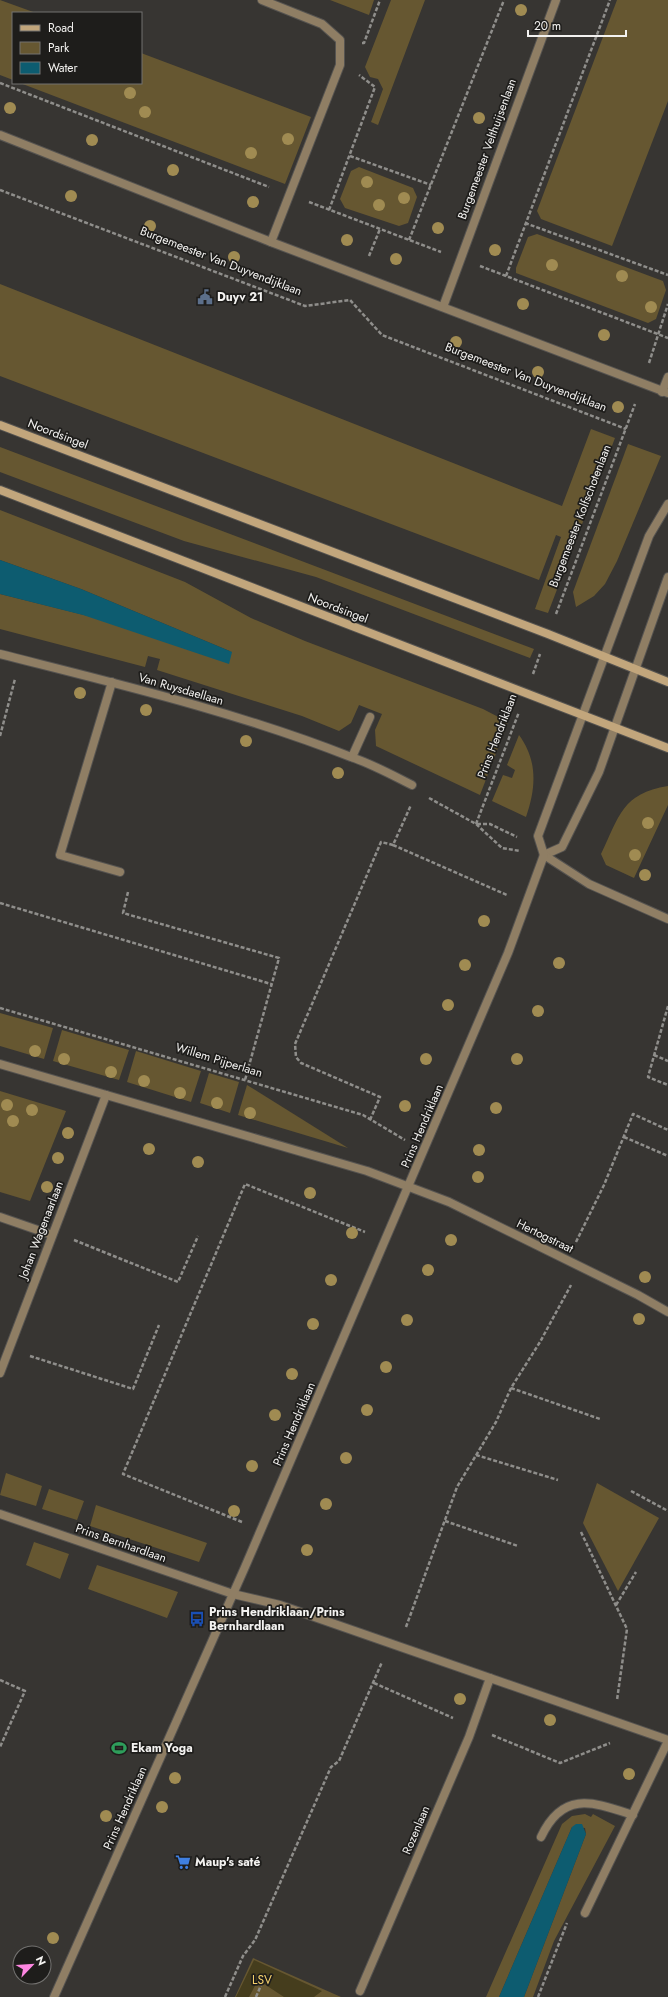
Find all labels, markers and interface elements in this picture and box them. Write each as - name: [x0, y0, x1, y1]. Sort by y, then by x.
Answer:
- legend: [12, 12, 142, 84]
- scale bar: [528, 12, 626, 38]
- text: 20 m: [534, 17, 561, 35]
- text: Road: [48, 19, 74, 37]
- text: Park: [48, 39, 70, 57]
- text: Water: [48, 59, 79, 77]
- street label: Burgemeester Velthuijsenlaan: [453, 76, 521, 222]
- street label: Burgemeester Van Duyvendijklaan: [137, 222, 305, 300]
- public building icon: Duyv 21: [196, 288, 214, 306]
- place label: Duyv 21: [217, 288, 263, 306]
- street label: Burgemeester Van Duyvendijklaan: [442, 338, 610, 416]
- street label: Noordsingel: [25, 414, 91, 454]
- street label: Burgemeester Kolfschotenlaan: [544, 442, 616, 590]
- street label: Noordsingel: [305, 588, 371, 628]
- street label: Van Ruysdaellaan: [136, 668, 226, 710]
- street label: Prins Hendriklaan: [473, 691, 521, 781]
- street label: Willem Pijperlaan: [173, 1038, 265, 1082]
- street label: Prins Hendriklaan: [396, 1081, 448, 1171]
- street label: Johan Wagenaarlaan: [13, 1178, 68, 1283]
- street label: Hertogstraat: [513, 1214, 577, 1258]
- street label: Prins Hendriklaan: [268, 1379, 320, 1469]
- street label: Prins Bernhardlaan: [73, 1519, 169, 1567]
- place label: Prins Hendriklaan/Prins Bernhardlaan: [209, 1603, 345, 1635]
- bus stop icon: Prins Hendriklaan/Prins Bernhardlaan: [188, 1610, 206, 1628]
- sports icon: Ekam Yoga: [110, 1739, 128, 1757]
- place label: Ekam Yoga: [131, 1739, 193, 1757]
- street label: Prins Hendriklaan: [99, 1764, 151, 1852]
- street label: Rozenlaan: [398, 1803, 434, 1857]
- supermarket icon: Maup's saté: [174, 1853, 192, 1871]
- place label: Maup's saté: [195, 1853, 260, 1871]
- north arrow: [12, 1945, 52, 1985]
- text: N: [32, 1953, 50, 1968]
- park label: LSV: [252, 1971, 272, 1989]

